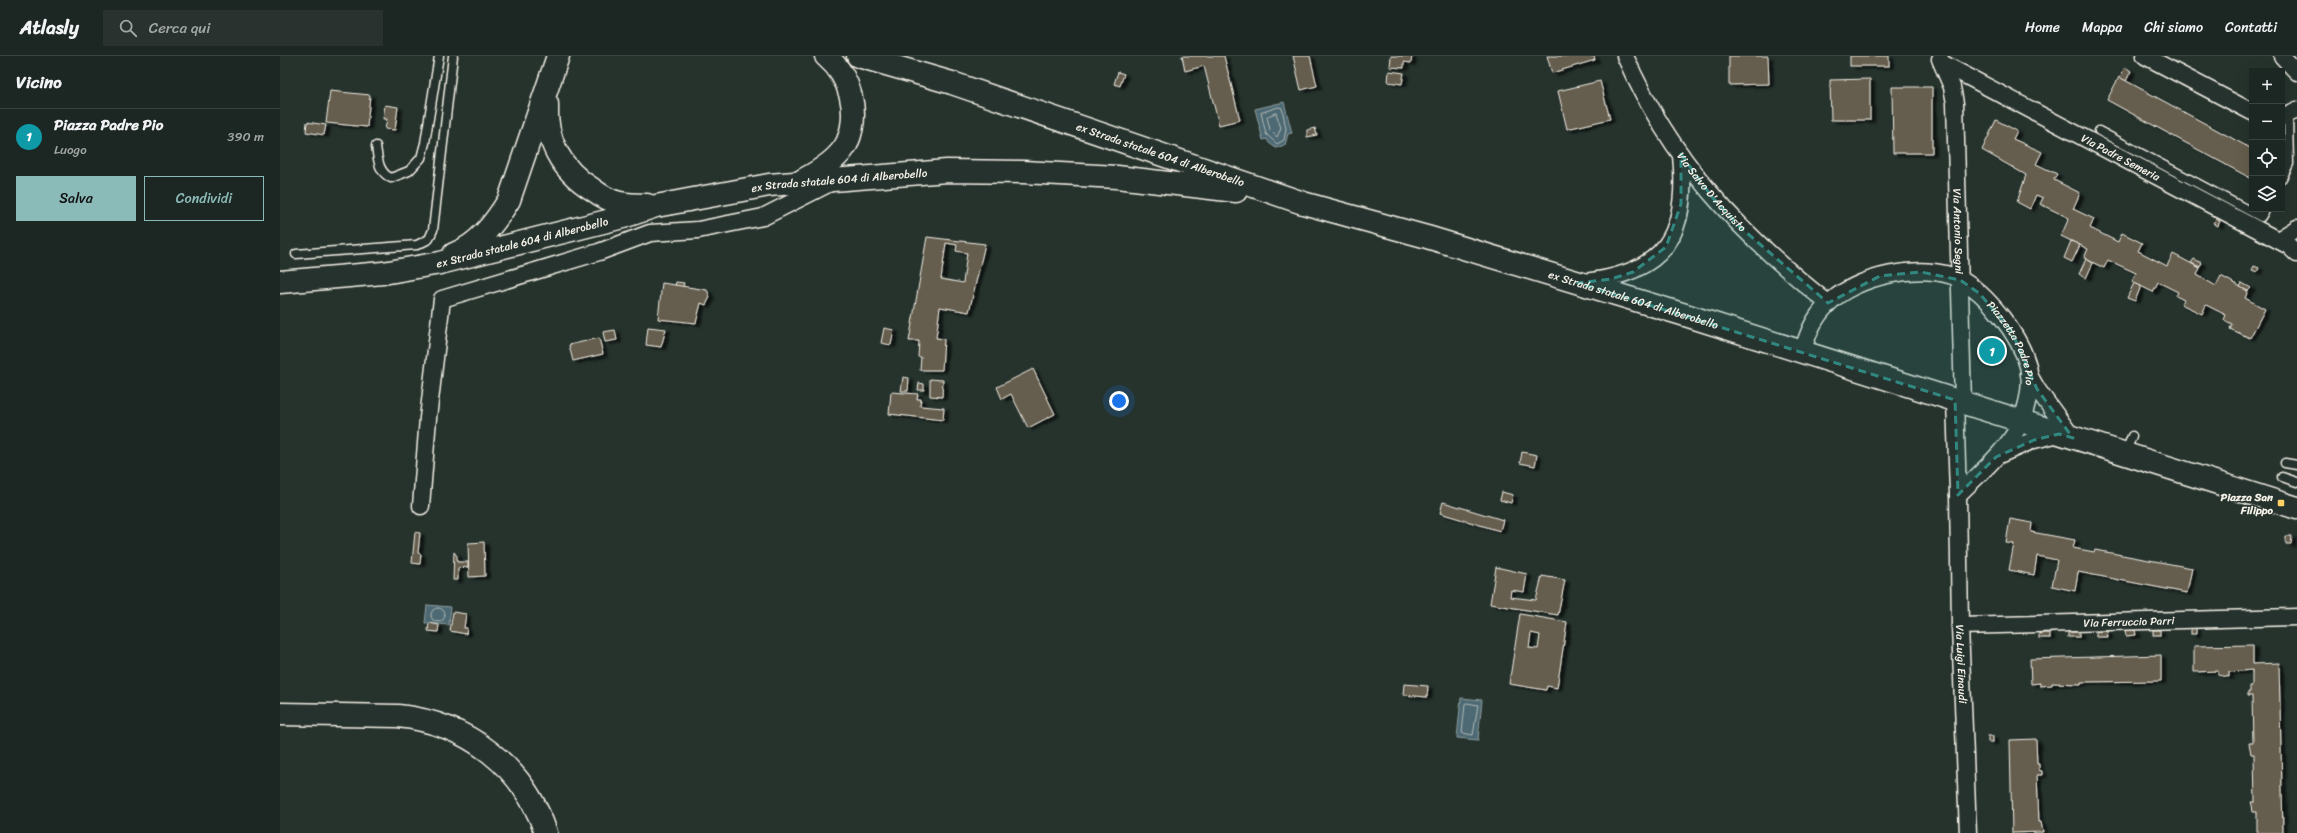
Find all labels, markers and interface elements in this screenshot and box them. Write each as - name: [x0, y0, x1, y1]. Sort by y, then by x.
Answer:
- search box: [103, 10, 383, 46]
- text: Atlasly: [20, 11, 79, 44]
- text: Cerca qui: [149, 15, 210, 41]
- text: Home: [2025, 15, 2060, 40]
- text: Mappa: [2082, 15, 2122, 40]
- text: Chi siamo: [2144, 15, 2203, 40]
- text: Contatti: [2225, 15, 2277, 40]
- icon: search: [117, 17, 139, 39]
- text: Vicino: [16, 67, 62, 97]
- map controls: [2249, 68, 2285, 212]
- button: +: [2249, 68, 2285, 104]
- button: −: [2249, 104, 2285, 140]
- text: Piazza Padre Pio: [54, 112, 163, 138]
- street label: ex Strada statale 604 di Alberobello: [1074, 117, 1247, 192]
- text: 1: [26, 125, 32, 148]
- text: 390 m: [227, 125, 264, 148]
- street label: Via Padre Semeria: [2078, 128, 2164, 186]
- text: Luogo: [54, 138, 87, 161]
- button: locate: [2249, 140, 2285, 176]
- street label: Via Salvo D'Acquisto: [1672, 148, 1752, 237]
- street label: ex Strada statale 604 di Alberobello: [749, 163, 928, 198]
- button: Salva: [16, 176, 136, 221]
- button: Condividi: [144, 176, 264, 221]
- button: layers: [2249, 176, 2285, 212]
- street label: Via Antonio Segni: [1948, 188, 1969, 275]
- street label: ex Strada statale 604 di Alberobello: [435, 211, 611, 273]
- street label: ex Strada statale 604 di Alberobello: [1546, 265, 1721, 335]
- street label: Piazzetta Padre Pio: [1982, 296, 2039, 386]
- pin: 1: [1979, 336, 2005, 366]
- your location: [1109, 391, 1129, 411]
- place label: Piazza San Filippo: [2221, 488, 2274, 520]
- marker: Piazza San Filippo: [2276, 498, 2286, 508]
- street label: Via Ferruccio Parri: [2083, 611, 2176, 632]
- street label: Via Luigi Einaudi: [1950, 624, 1973, 705]

